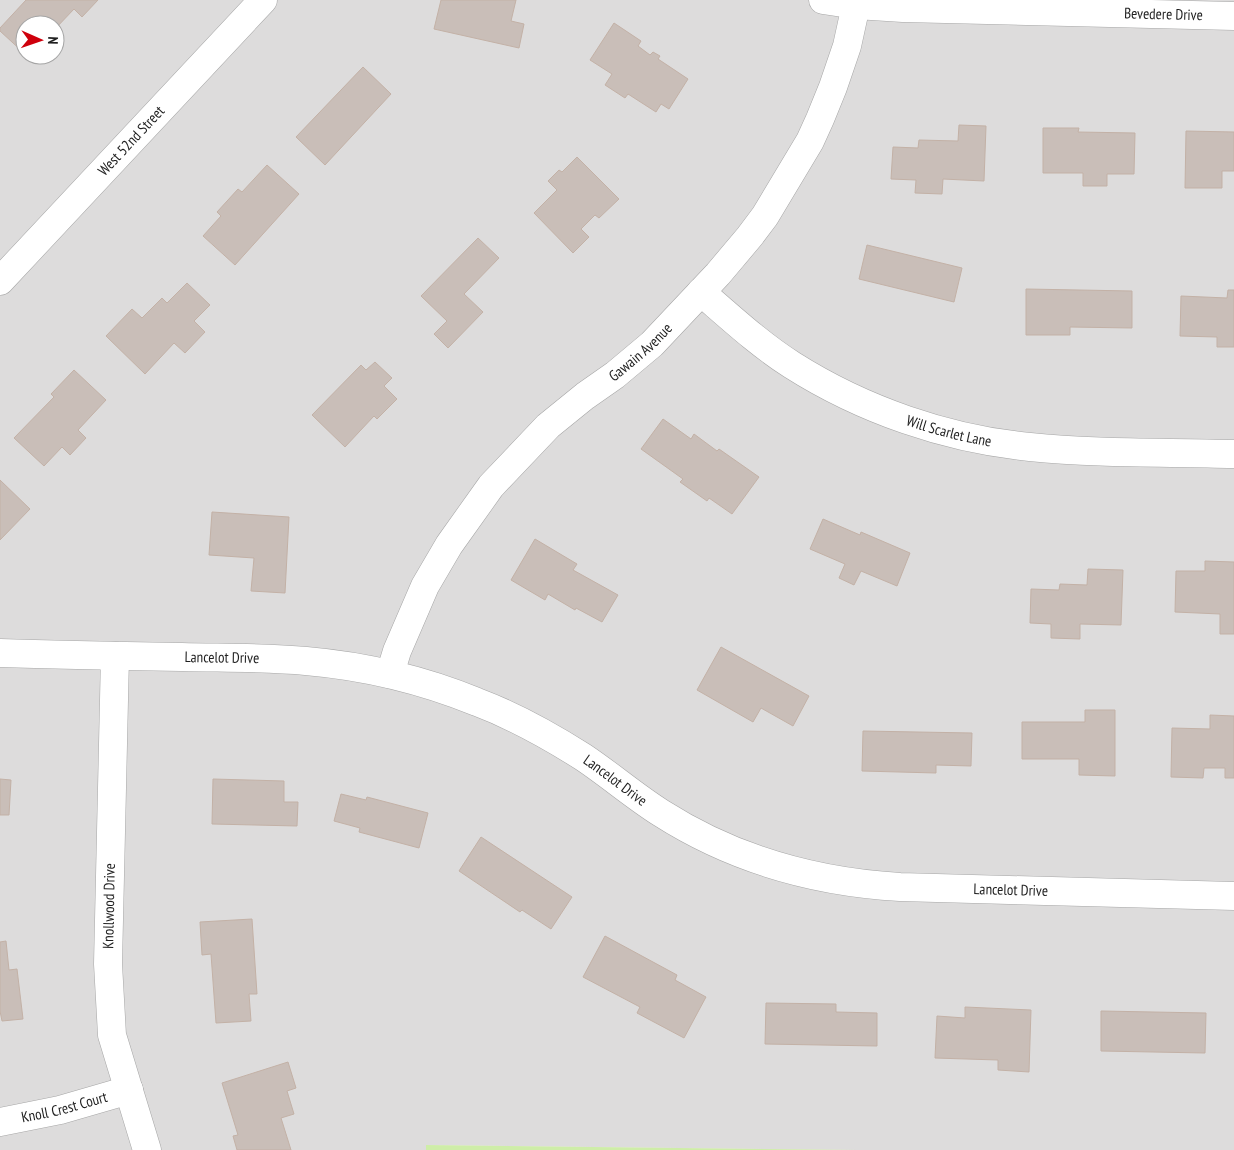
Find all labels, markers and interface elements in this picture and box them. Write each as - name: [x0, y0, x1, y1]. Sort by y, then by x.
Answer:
- street label: Bevedere Drive: [1124, 3, 1203, 24]
- north arrow: [15, 15, 65, 65]
- text: N: [44, 36, 62, 45]
- street label: West 52nd Street: [93, 101, 168, 179]
- street label: Gawain Avenue: [605, 319, 676, 385]
- street label: Will Scarlet Lane: [904, 411, 993, 451]
- street label: Lancelot Drive: [184, 647, 259, 667]
- street label: Lancelot Drive: [580, 750, 651, 810]
- street label: Knollwood Drive: [98, 863, 119, 949]
- street label: Lancelot Drive: [973, 879, 1048, 900]
- street label: Knoll Crest Court: [20, 1087, 109, 1126]

